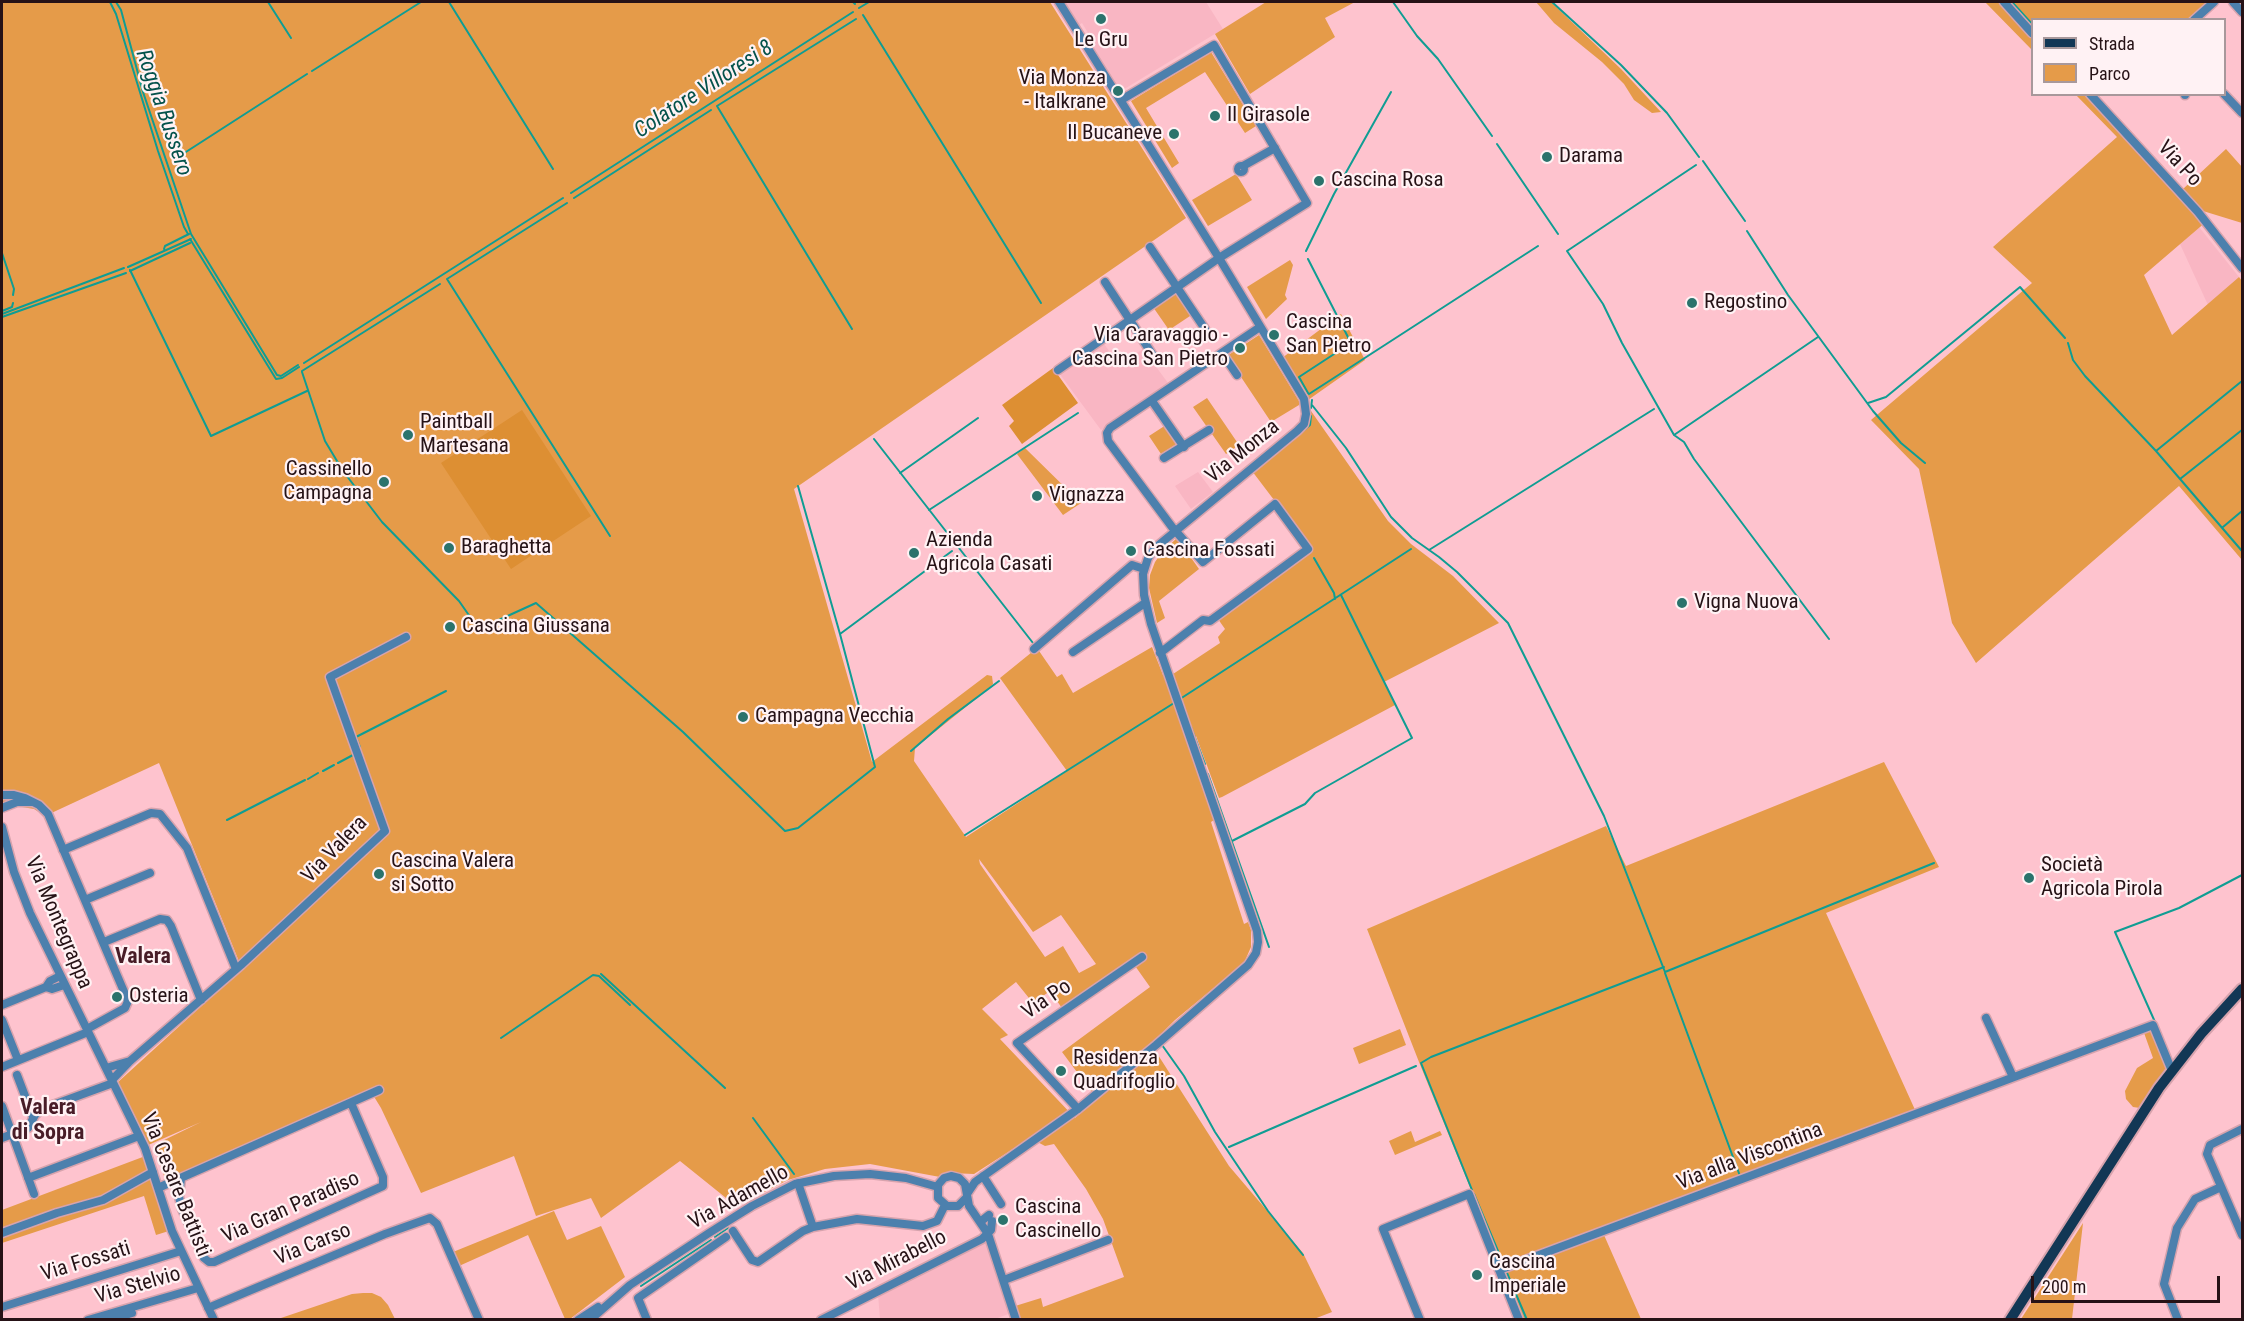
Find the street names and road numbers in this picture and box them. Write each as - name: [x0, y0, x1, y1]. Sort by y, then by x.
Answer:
- street label: Via Po: [2152, 136, 2206, 192]
- street label: Via Monza: [1201, 415, 1285, 489]
- street label: Via Valera: [297, 811, 373, 889]
- street label: Via Montegrappa: [19, 853, 97, 993]
- street label: Via Po: [1018, 975, 1076, 1025]
- street label: Via Cesare Battisti: [135, 1109, 215, 1261]
- street label: Via alla Viscontina: [1674, 1118, 1826, 1196]
- street label: Via Adamello: [685, 1160, 793, 1236]
- street label: Via Gran Paradiso: [218, 1166, 364, 1250]
- street label: Via Carso: [271, 1218, 355, 1272]
- street label: Via Mirabello: [843, 1225, 951, 1297]
- street label: Via Fossati: [38, 1236, 134, 1288]
- street label: Via Stelvio: [92, 1262, 184, 1310]

